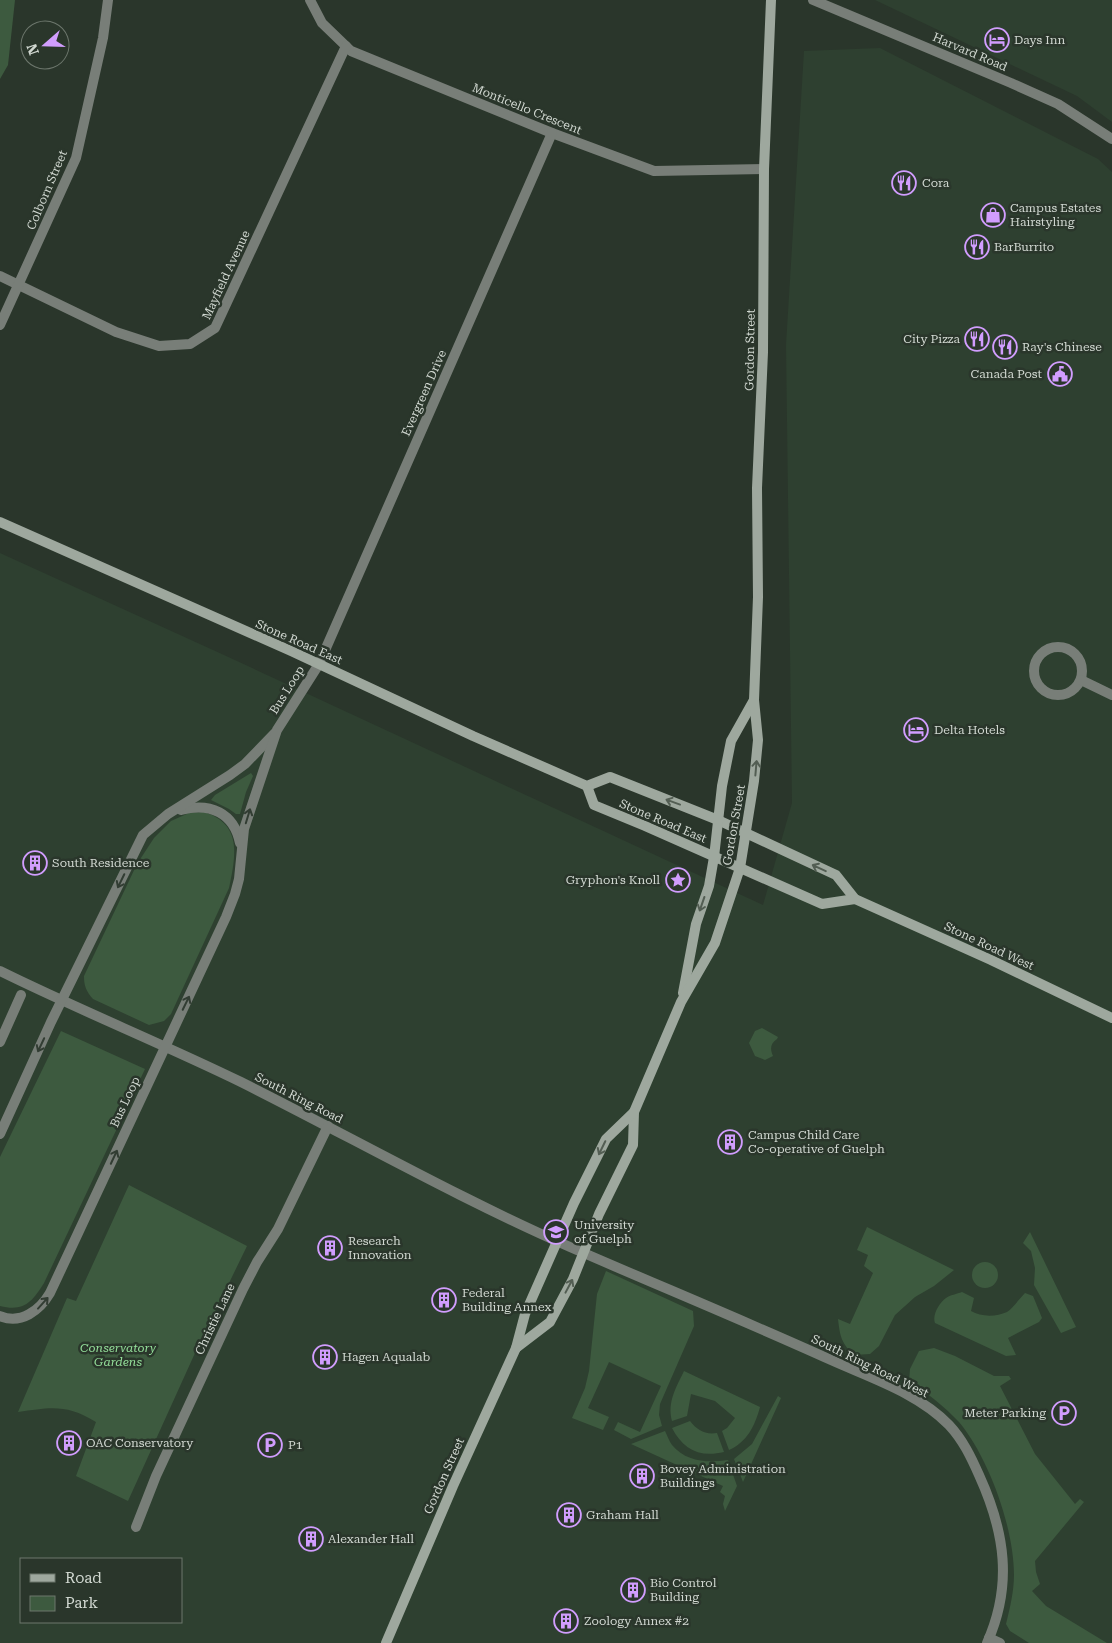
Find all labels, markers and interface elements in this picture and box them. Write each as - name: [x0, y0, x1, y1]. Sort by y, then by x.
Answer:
- north arrow: [20, 20, 70, 70]
- hotel icon: Days Inn: [984, 27, 1010, 53]
- street label: Harvard Road: [931, 30, 1010, 74]
- place label: Days Inn: [1014, 33, 1065, 47]
- text: N: [23, 41, 42, 57]
- street label: Monticello Crescent: [470, 81, 584, 138]
- street label: Colborn Street: [24, 148, 70, 232]
- restaurant icon: Cora: [891, 170, 917, 196]
- place label: Cora: [922, 176, 950, 190]
- place label: Campus Estates Hairstyling: [1010, 201, 1101, 229]
- shop icon: Campus Estates Hairstyling: [980, 202, 1006, 228]
- street label: Mayfield Avenue: [199, 228, 253, 322]
- restaurant icon: BarBurrito: [964, 234, 990, 260]
- place label: BarBurrito: [994, 240, 1054, 254]
- street label: Gordon Street: [742, 308, 758, 391]
- restaurant icon: City Pizza: [964, 326, 990, 352]
- place label: City Pizza: [903, 332, 960, 346]
- restaurant icon: Ray's Chinese: [992, 334, 1018, 360]
- place label: Ray's Chinese: [1022, 340, 1102, 354]
- street label: Evergreen Drive: [399, 347, 449, 438]
- public building icon: Canada Post: [1047, 361, 1073, 387]
- place label: Canada Post: [971, 367, 1043, 381]
- street label: Stone Road East: [253, 617, 345, 668]
- street label: Bus Loop: [267, 663, 307, 717]
- hotel icon: Delta Hotels: [903, 717, 929, 743]
- place label: Delta Hotels: [934, 723, 1005, 737]
- one-way arrow: [751, 760, 760, 776]
- street label: Gordon Street: [720, 783, 748, 867]
- street label: Stone Road East: [617, 796, 709, 846]
- one-way arrow: [666, 796, 681, 806]
- one-way arrow: [243, 808, 253, 824]
- building icon: South Residence: [22, 850, 48, 876]
- place label: South Residence: [52, 856, 150, 870]
- one-way arrow: [812, 862, 827, 872]
- place icon: Gryphon's Knoll: [665, 867, 691, 893]
- one-way arrow: [116, 873, 125, 888]
- place label: Gryphon's Knoll: [566, 873, 660, 887]
- one-way arrow: [697, 896, 707, 912]
- street label: Stone Road West: [942, 919, 1037, 973]
- one-way arrow: [182, 996, 191, 1011]
- one-way arrow: [36, 1037, 46, 1052]
- street label: South Ring Road: [253, 1070, 346, 1126]
- street label: Bus Loop: [107, 1074, 143, 1130]
- place label: Campus Child Care Co-operative of Guelph: [748, 1128, 885, 1156]
- building icon: Campus Child Care Co-operative of Guelph: [717, 1129, 743, 1155]
- one-way arrow: [597, 1140, 606, 1155]
- one-way arrow: [109, 1150, 119, 1165]
- place label: University of Guelph: [574, 1218, 635, 1246]
- school or university icon: University of Guelph: [543, 1219, 569, 1245]
- place label: Research Innovation: [348, 1234, 412, 1262]
- building icon: Research Innovation: [317, 1235, 343, 1261]
- one-way arrow: [564, 1279, 574, 1294]
- street label: Christie Lane: [192, 1281, 238, 1357]
- place label: Federal Building Annex: [462, 1286, 551, 1314]
- building icon: Federal Building Annex: [431, 1287, 457, 1313]
- one-way arrow: [37, 1296, 49, 1309]
- street label: South Ring Road West: [809, 1332, 931, 1401]
- park label: Conservatory Gardens: [80, 1341, 157, 1369]
- building icon: Hagen Aqualab: [312, 1344, 338, 1370]
- place label: Hagen Aqualab: [342, 1350, 430, 1364]
- parking icon: Meter Parking: [1051, 1400, 1077, 1426]
- place label: Meter Parking: [964, 1406, 1046, 1420]
- building icon: OAC Conservatory: [56, 1430, 82, 1456]
- parking icon: P1: [257, 1432, 283, 1458]
- street label: Gordon Street: [421, 1435, 467, 1516]
- place label: OAC Conservatory: [86, 1436, 194, 1450]
- place label: P1: [288, 1438, 303, 1452]
- place label: Bovey Administration Buildings: [660, 1462, 786, 1490]
- building icon: Bovey Administration Buildings: [629, 1463, 655, 1489]
- building icon: Graham Hall: [556, 1502, 582, 1528]
- place label: Graham Hall: [586, 1508, 659, 1522]
- building icon: Alexander Hall: [298, 1526, 324, 1552]
- place label: Alexander Hall: [328, 1532, 414, 1546]
- legend: [20, 1558, 182, 1623]
- text: Road: [65, 1569, 102, 1587]
- place label: Bio Control Building: [650, 1576, 717, 1604]
- building icon: Bio Control Building: [620, 1577, 646, 1603]
- text: Park: [65, 1594, 99, 1612]
- building icon: Zoology Annex #2: [553, 1608, 579, 1634]
- place label: Zoology Annex #2: [584, 1614, 689, 1628]

